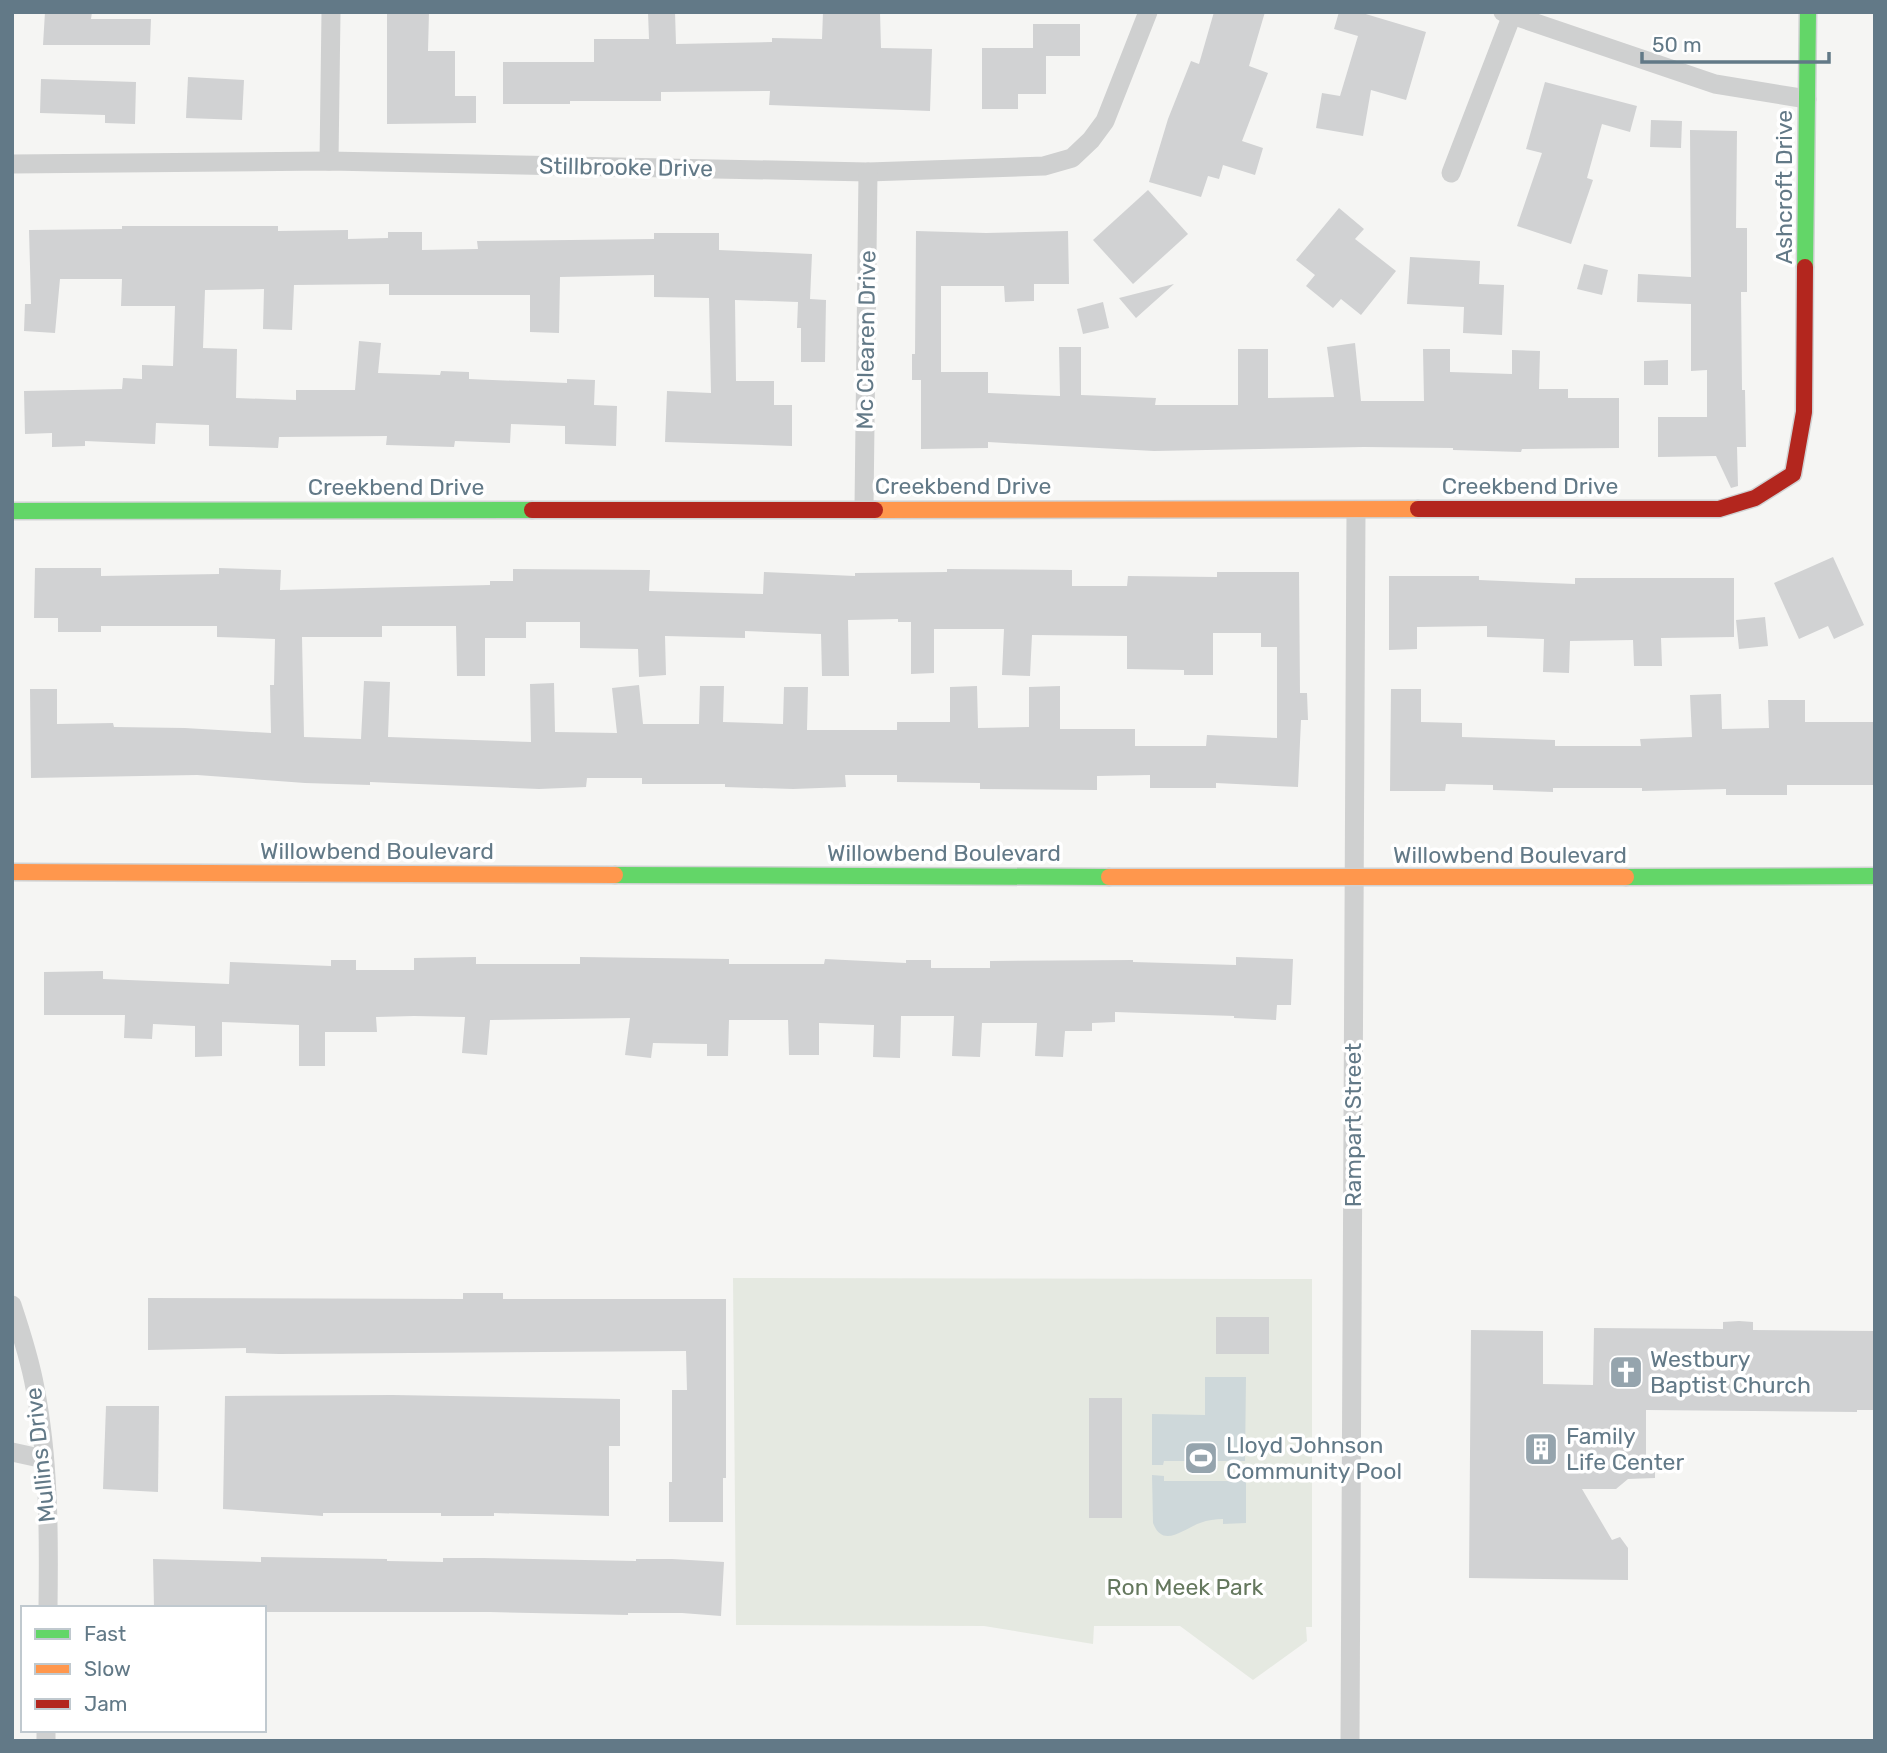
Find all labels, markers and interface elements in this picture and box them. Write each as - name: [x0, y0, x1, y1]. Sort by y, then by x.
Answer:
- scale bar: [1642, 21, 1829, 65]
- text: 50 m: [1652, 32, 1702, 57]
- street label: Ashcroft Drive: [1770, 110, 1798, 264]
- street label: Stillbrooke Drive: [539, 151, 713, 183]
- street label: Mc Clearen Drive: [850, 250, 882, 430]
- street label: Creekbend Drive: [875, 472, 1051, 500]
- street label: Creekbend Drive: [1442, 472, 1618, 500]
- street label: Creekbend Drive: [308, 473, 484, 501]
- street label: Willowbend Boulevard: [260, 837, 494, 865]
- street label: Willowbend Boulevard: [827, 839, 1061, 867]
- street label: Willowbend Boulevard: [1393, 841, 1627, 869]
- street label: Rampart Street: [1339, 1043, 1367, 1207]
- place label: Westbury Baptist Church: [1650, 1345, 1811, 1399]
- church icon: Westbury Baptist Church: [1607, 1353, 1645, 1391]
- street label: Mullins Drive: [19, 1386, 61, 1524]
- place label: Family Life Center: [1566, 1422, 1685, 1476]
- building icon: Family Life Center: [1522, 1430, 1560, 1468]
- place label: Lloyd Johnson Community Pool: [1226, 1431, 1402, 1485]
- sports icon: Lloyd Johnson Community Pool: [1182, 1439, 1220, 1477]
- park label: Ron Meek Park: [1107, 1573, 1264, 1601]
- legend: [21, 1606, 266, 1732]
- text: Fast: [84, 1621, 126, 1646]
- text: Slow: [84, 1656, 131, 1681]
- text: Jam: [84, 1691, 128, 1716]

